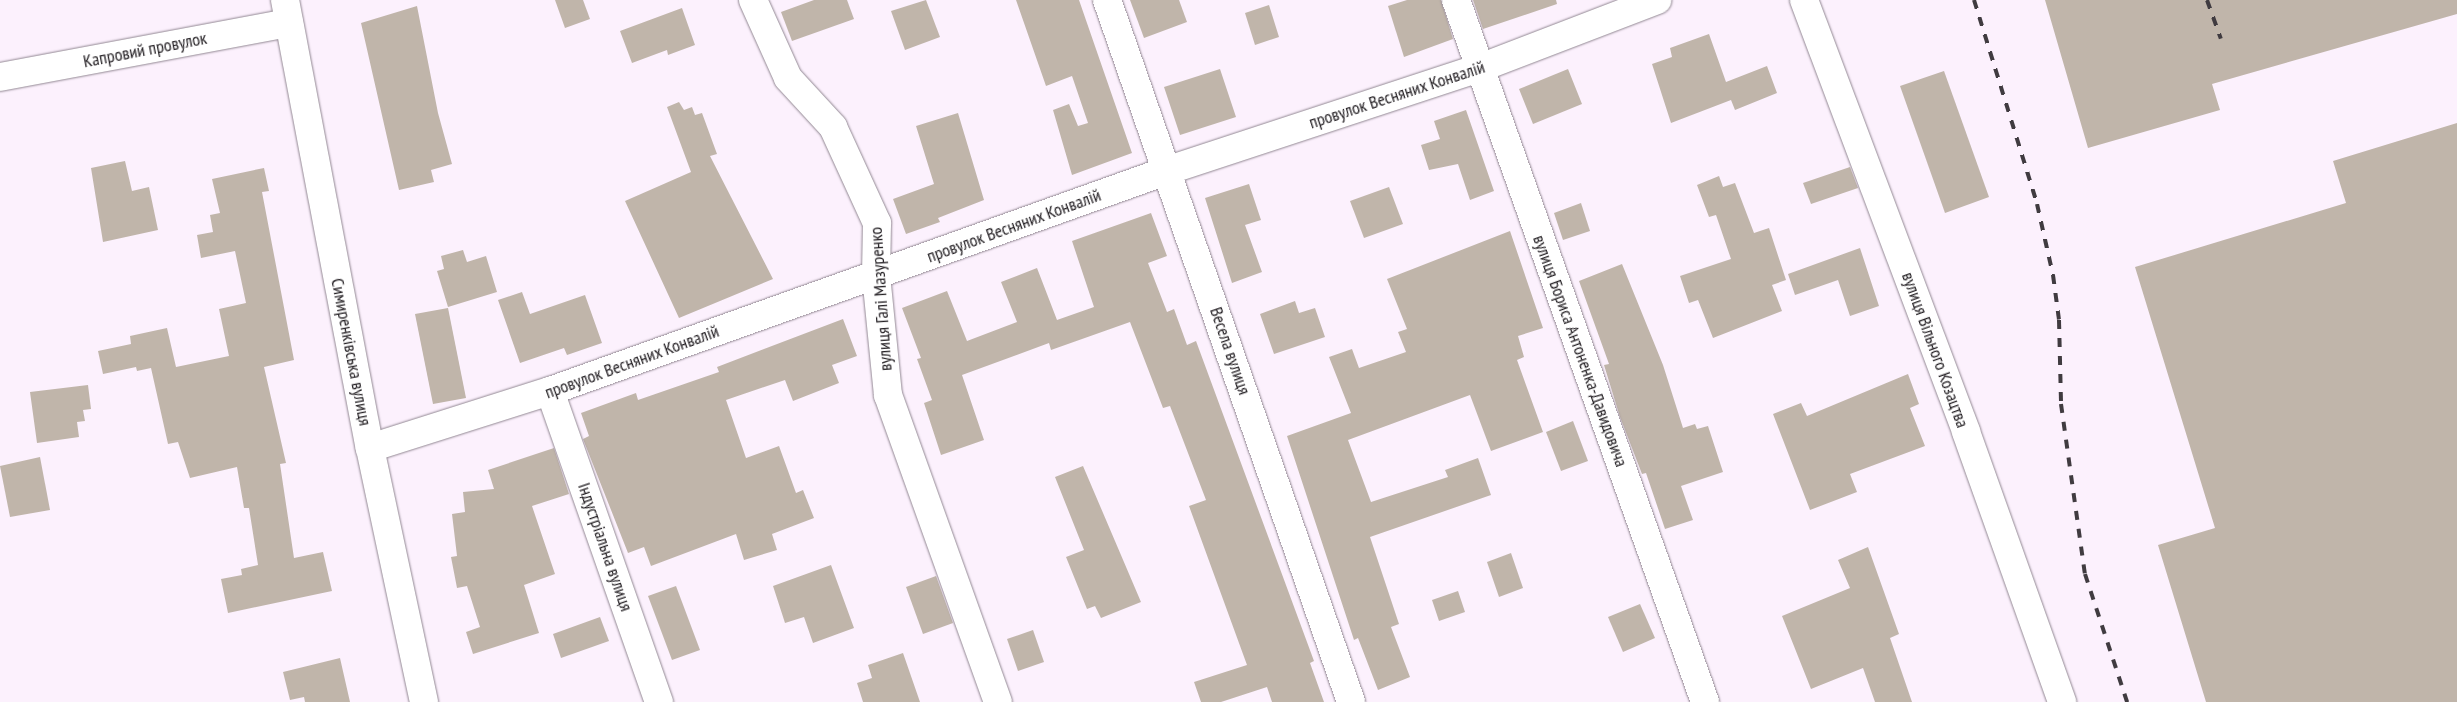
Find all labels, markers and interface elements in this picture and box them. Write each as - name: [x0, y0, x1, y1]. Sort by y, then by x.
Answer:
- street label: Капровий провулок: [81, 27, 209, 73]
- street label: провулок Весняних Конвалій: [1306, 56, 1488, 134]
- street label: провулок Весняних Конвалій: [924, 184, 1104, 268]
- street label: вулиця Галі Мазуренко: [865, 226, 897, 372]
- street label: вулиця Бориса Антоненка-Давидовича: [1528, 232, 1632, 470]
- street label: вулиця Вільного Козацтва: [1897, 269, 1973, 431]
- street label: Симиренківська вулиця: [326, 276, 376, 428]
- street label: Весела вулиця: [1205, 304, 1255, 398]
- street label: провулок Весняних Конвалій: [542, 320, 722, 404]
- street label: Індустріальна вулиця: [573, 480, 637, 614]

